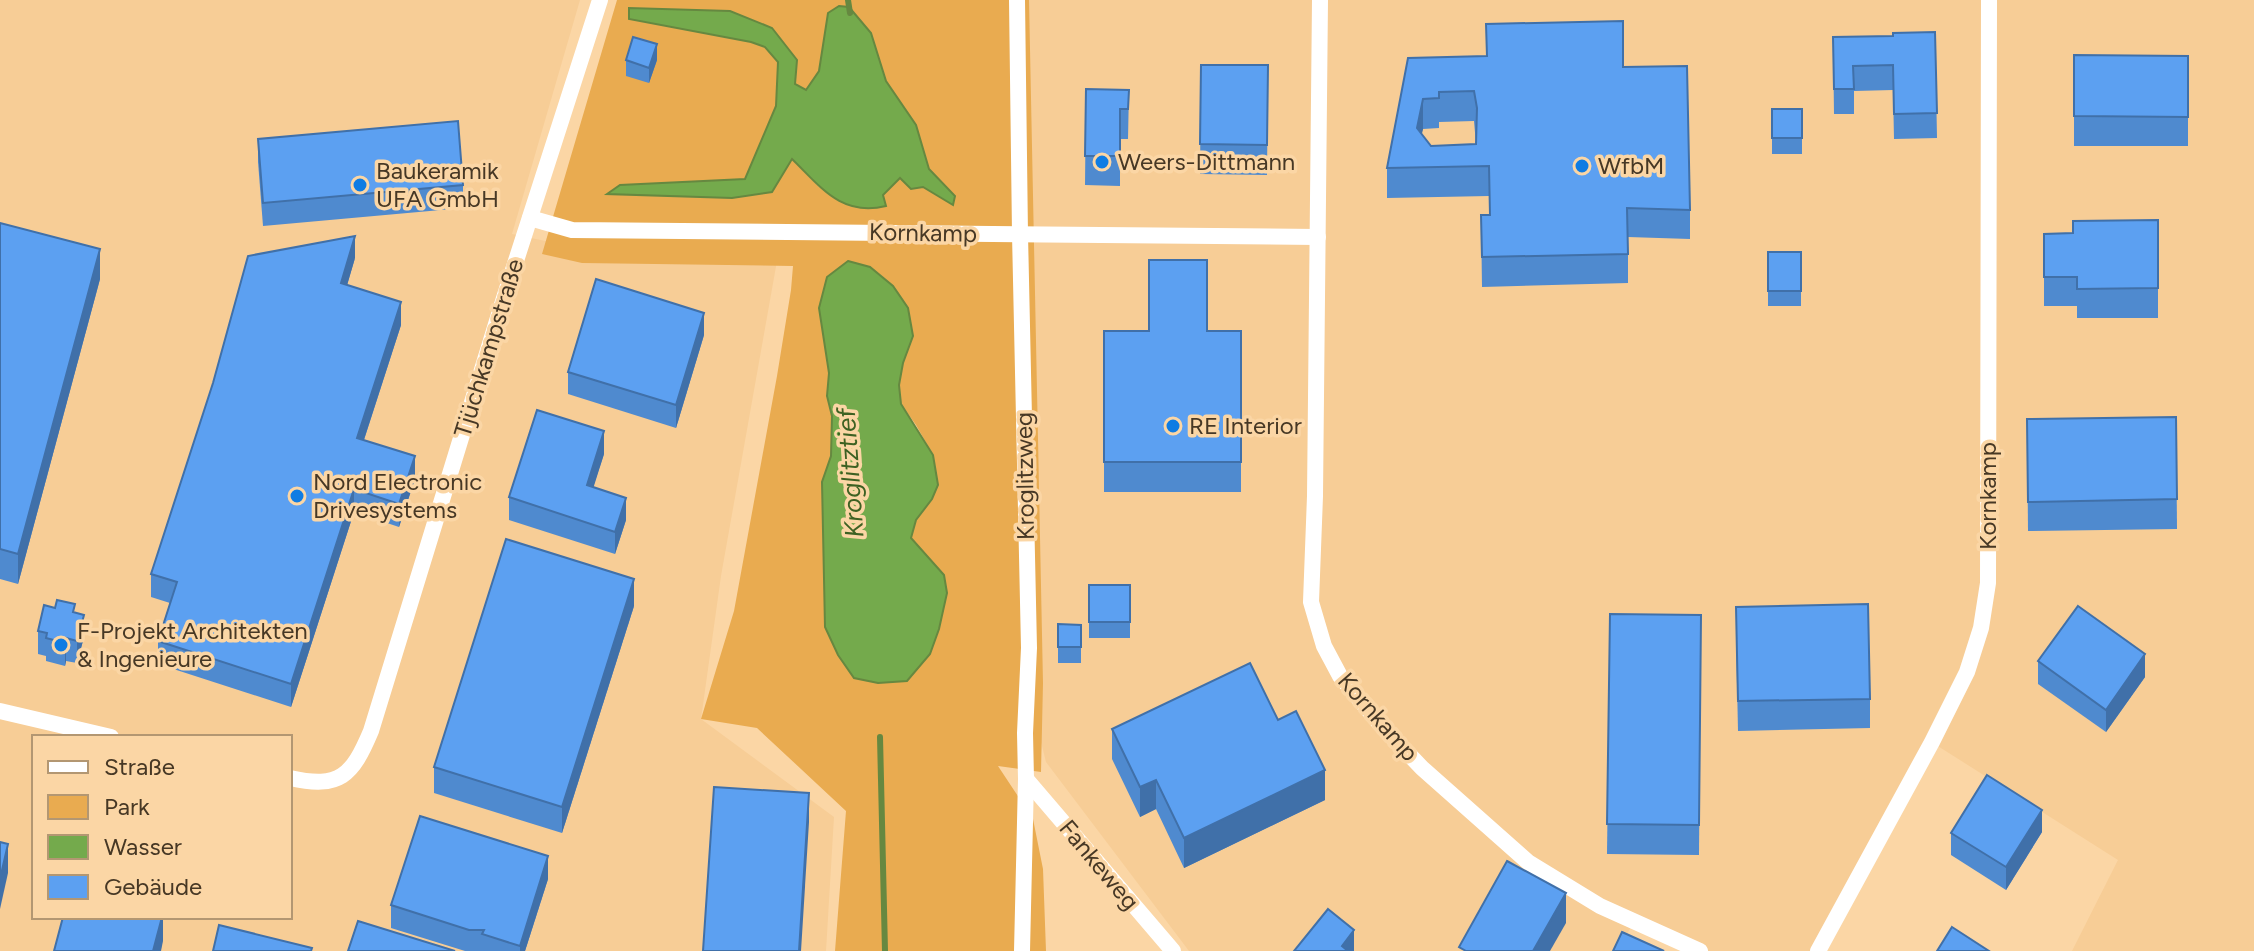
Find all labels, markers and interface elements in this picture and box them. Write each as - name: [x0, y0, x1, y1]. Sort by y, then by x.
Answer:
- place label: Weers-Dittmann: [1118, 147, 1295, 176]
- place label: WfbM: [1598, 151, 1664, 180]
- marker: Weers-Dittmann: [1093, 153, 1111, 171]
- place label: Baukeramik UFA GmbH: [376, 156, 499, 213]
- marker: WfbM: [1573, 157, 1591, 175]
- marker: Baukeramik UFA GmbH: [351, 176, 369, 194]
- street label: Kornkamp: [869, 217, 977, 248]
- street label: Tjüchkampstraße: [448, 255, 529, 441]
- water label: Kroglitztief: [829, 405, 870, 539]
- place label: RE Interior: [1189, 411, 1302, 440]
- street label: Kroglitzweg: [1009, 412, 1040, 540]
- marker: RE Interior: [1164, 417, 1182, 435]
- street label: Kornkamp: [1973, 442, 2002, 550]
- place label: Nord Electronic Drivesystems: [313, 467, 482, 524]
- marker: Nord Electronic Drivesystems: [288, 487, 306, 505]
- place label: F-Projekt Architekten & Ingenieure: [77, 616, 308, 673]
- marker: F-Projekt Architekten & Ingenieure: [52, 636, 70, 654]
- street label: Kornkamp: [1332, 666, 1425, 767]
- legend: [32, 735, 292, 919]
- text: Straße: [104, 752, 175, 781]
- text: Park: [104, 792, 150, 821]
- street label: Fankeweg: [1053, 814, 1145, 916]
- text: Wasser: [104, 832, 182, 861]
- text: Gebäude: [104, 872, 202, 901]

